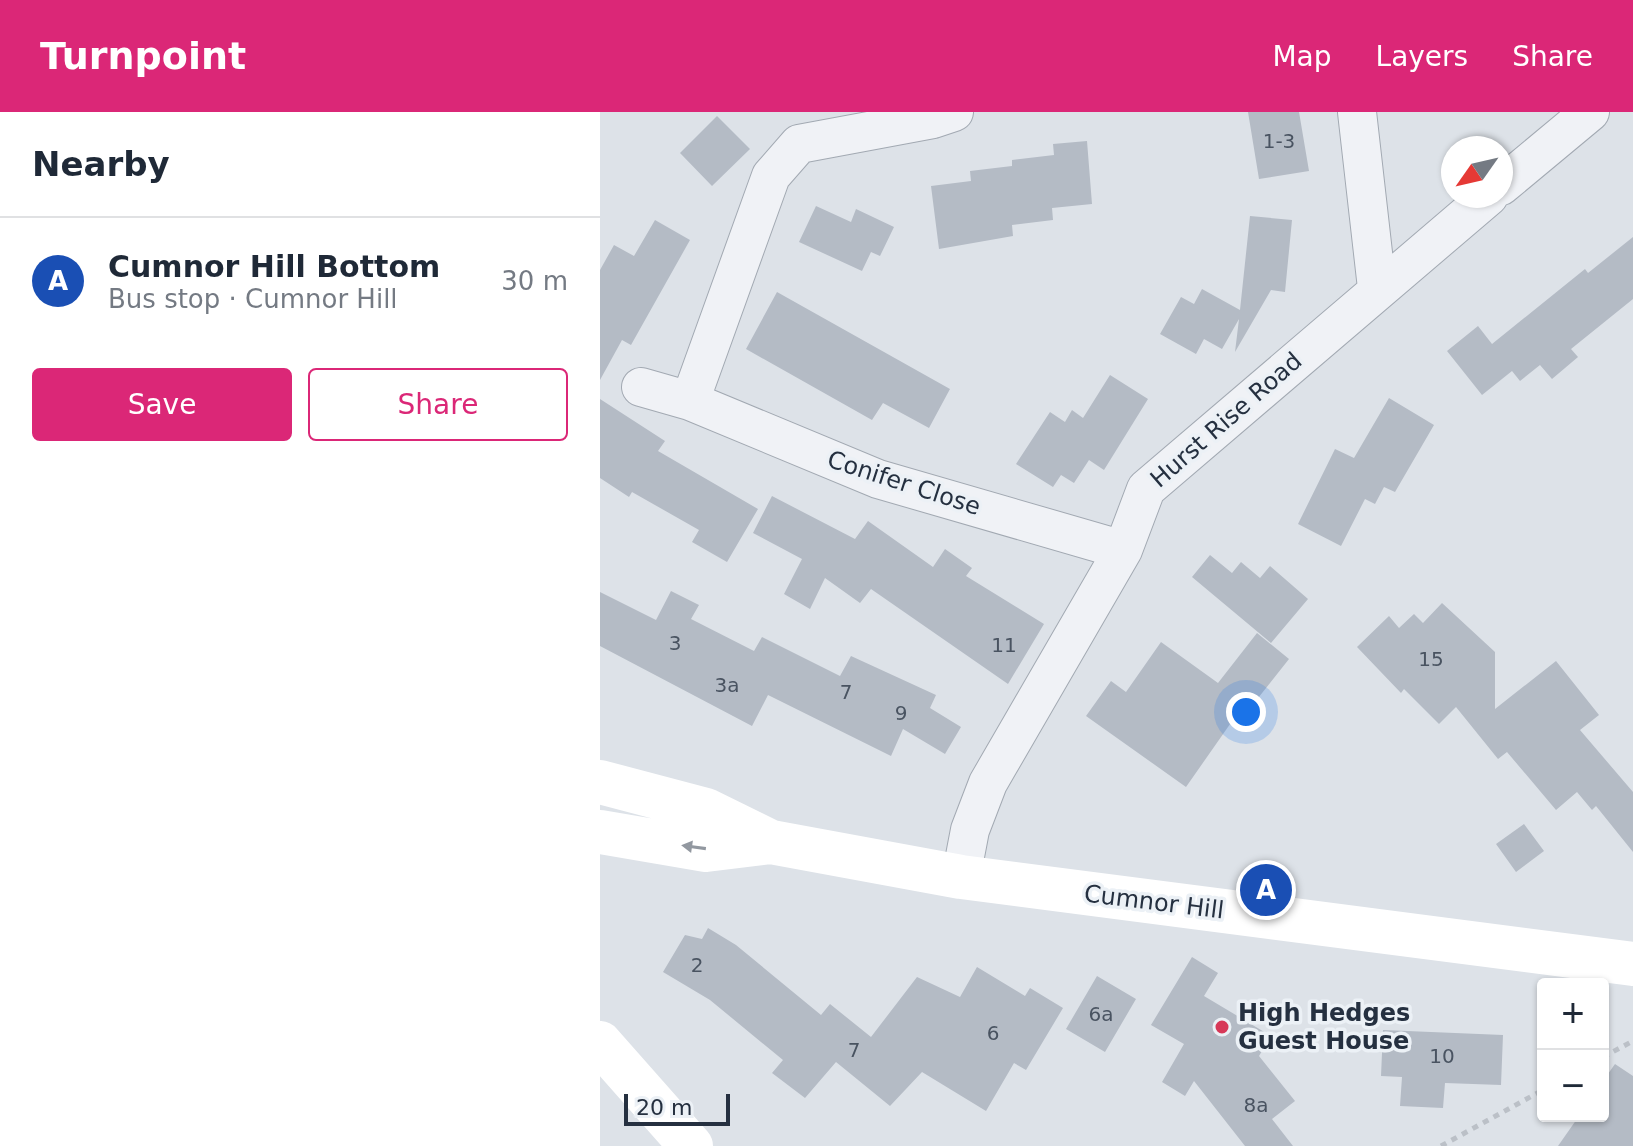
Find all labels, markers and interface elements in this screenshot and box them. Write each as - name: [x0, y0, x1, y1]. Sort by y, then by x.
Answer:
- text: Turnpoint: [40, 34, 246, 78]
- text: Map: [1272, 40, 1332, 73]
- text: Layers: [1376, 40, 1468, 73]
- text: Share: [1512, 40, 1593, 73]
- house number: 1-3: [1263, 129, 1295, 153]
- north arrow: [1441, 136, 1513, 208]
- text: Nearby: [32, 144, 170, 184]
- text: Cumnor Hill Bottom: [108, 249, 440, 284]
- text: A: [48, 266, 68, 296]
- text: 30 m: [501, 266, 568, 296]
- text: Bus stop · Cumnor Hill: [108, 284, 398, 314]
- street label: Hurst Rise Road: [1145, 347, 1307, 493]
- button: Save: [32, 368, 292, 441]
- button: Share: [308, 368, 568, 441]
- street label: Conifer Close: [824, 445, 984, 521]
- house number: 3: [669, 631, 681, 655]
- house number: 11: [991, 633, 1017, 657]
- house number: 15: [1418, 647, 1444, 671]
- house number: 3a: [715, 673, 739, 697]
- house number: 7: [840, 680, 852, 704]
- your location: [1226, 692, 1266, 732]
- house number: 9: [895, 701, 907, 725]
- one-way arrow: [681, 840, 706, 853]
- pin: A: [1240, 860, 1292, 920]
- street label: Cumnor Hill: [1082, 880, 1226, 924]
- house number: 2: [691, 953, 703, 977]
- map controls: [1537, 978, 1609, 1122]
- button: +: [1537, 978, 1609, 1050]
- place label: High Hedges Guest House: [1238, 999, 1410, 1055]
- house number: 6a: [1089, 1002, 1113, 1026]
- marker: High Hedges Guest House: [1213, 1018, 1231, 1036]
- house number: 6: [987, 1021, 999, 1045]
- house number: 7: [848, 1038, 860, 1062]
- house number: 10: [1429, 1044, 1455, 1068]
- button: −: [1537, 1050, 1609, 1122]
- scale bar: [624, 1090, 730, 1126]
- house number: 8a: [1244, 1093, 1268, 1117]
- text: 20 m: [636, 1095, 692, 1120]

